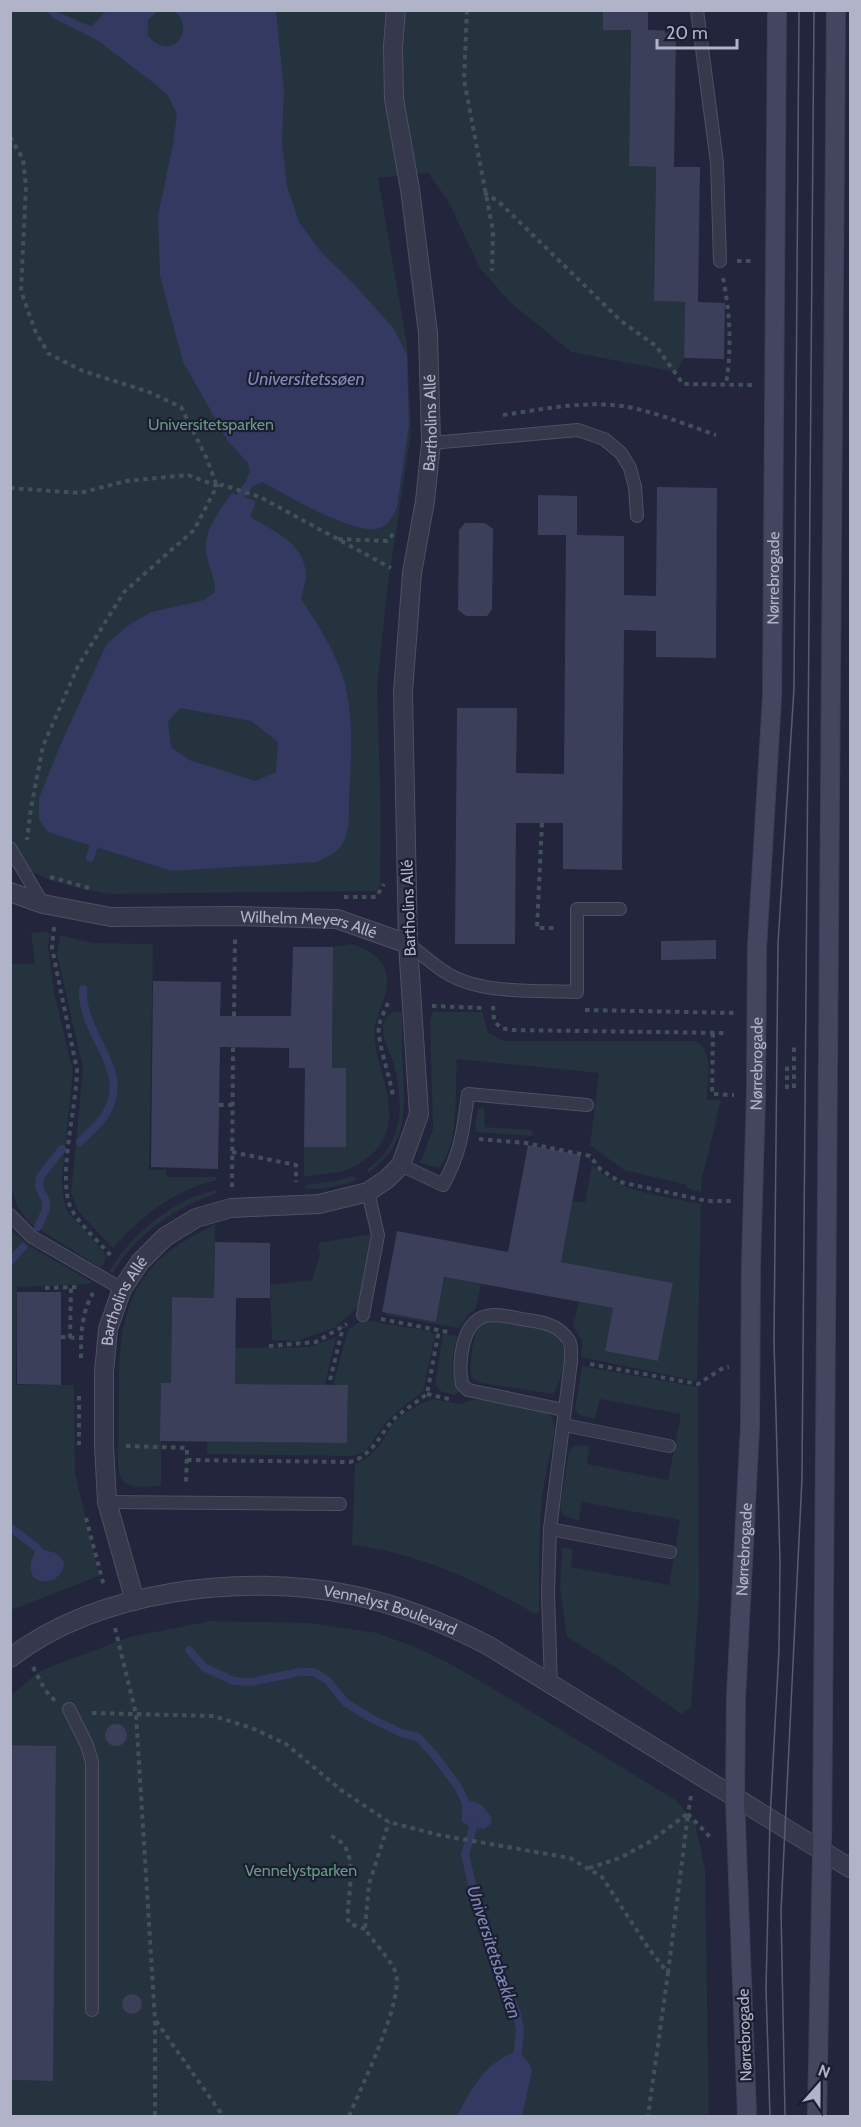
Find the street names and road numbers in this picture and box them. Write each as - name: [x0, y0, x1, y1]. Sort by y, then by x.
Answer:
- street label: Bartholins Allé: [419, 374, 441, 472]
- street label: Nørrebrogade: [764, 531, 783, 625]
- street label: Bartholins Allé: [397, 859, 420, 957]
- street label: Wilhelm Meyers Allé: [240, 907, 379, 942]
- street label: Nørrebrogade: [747, 1017, 767, 1111]
- street label: Bartholins Allé: [97, 1252, 151, 1347]
- street label: Nørrebrogade: [732, 1502, 756, 1597]
- street label: Vennelyst Boulevard: [323, 1581, 460, 1639]
- street label: Nørrebrogade: [733, 1988, 756, 2082]

